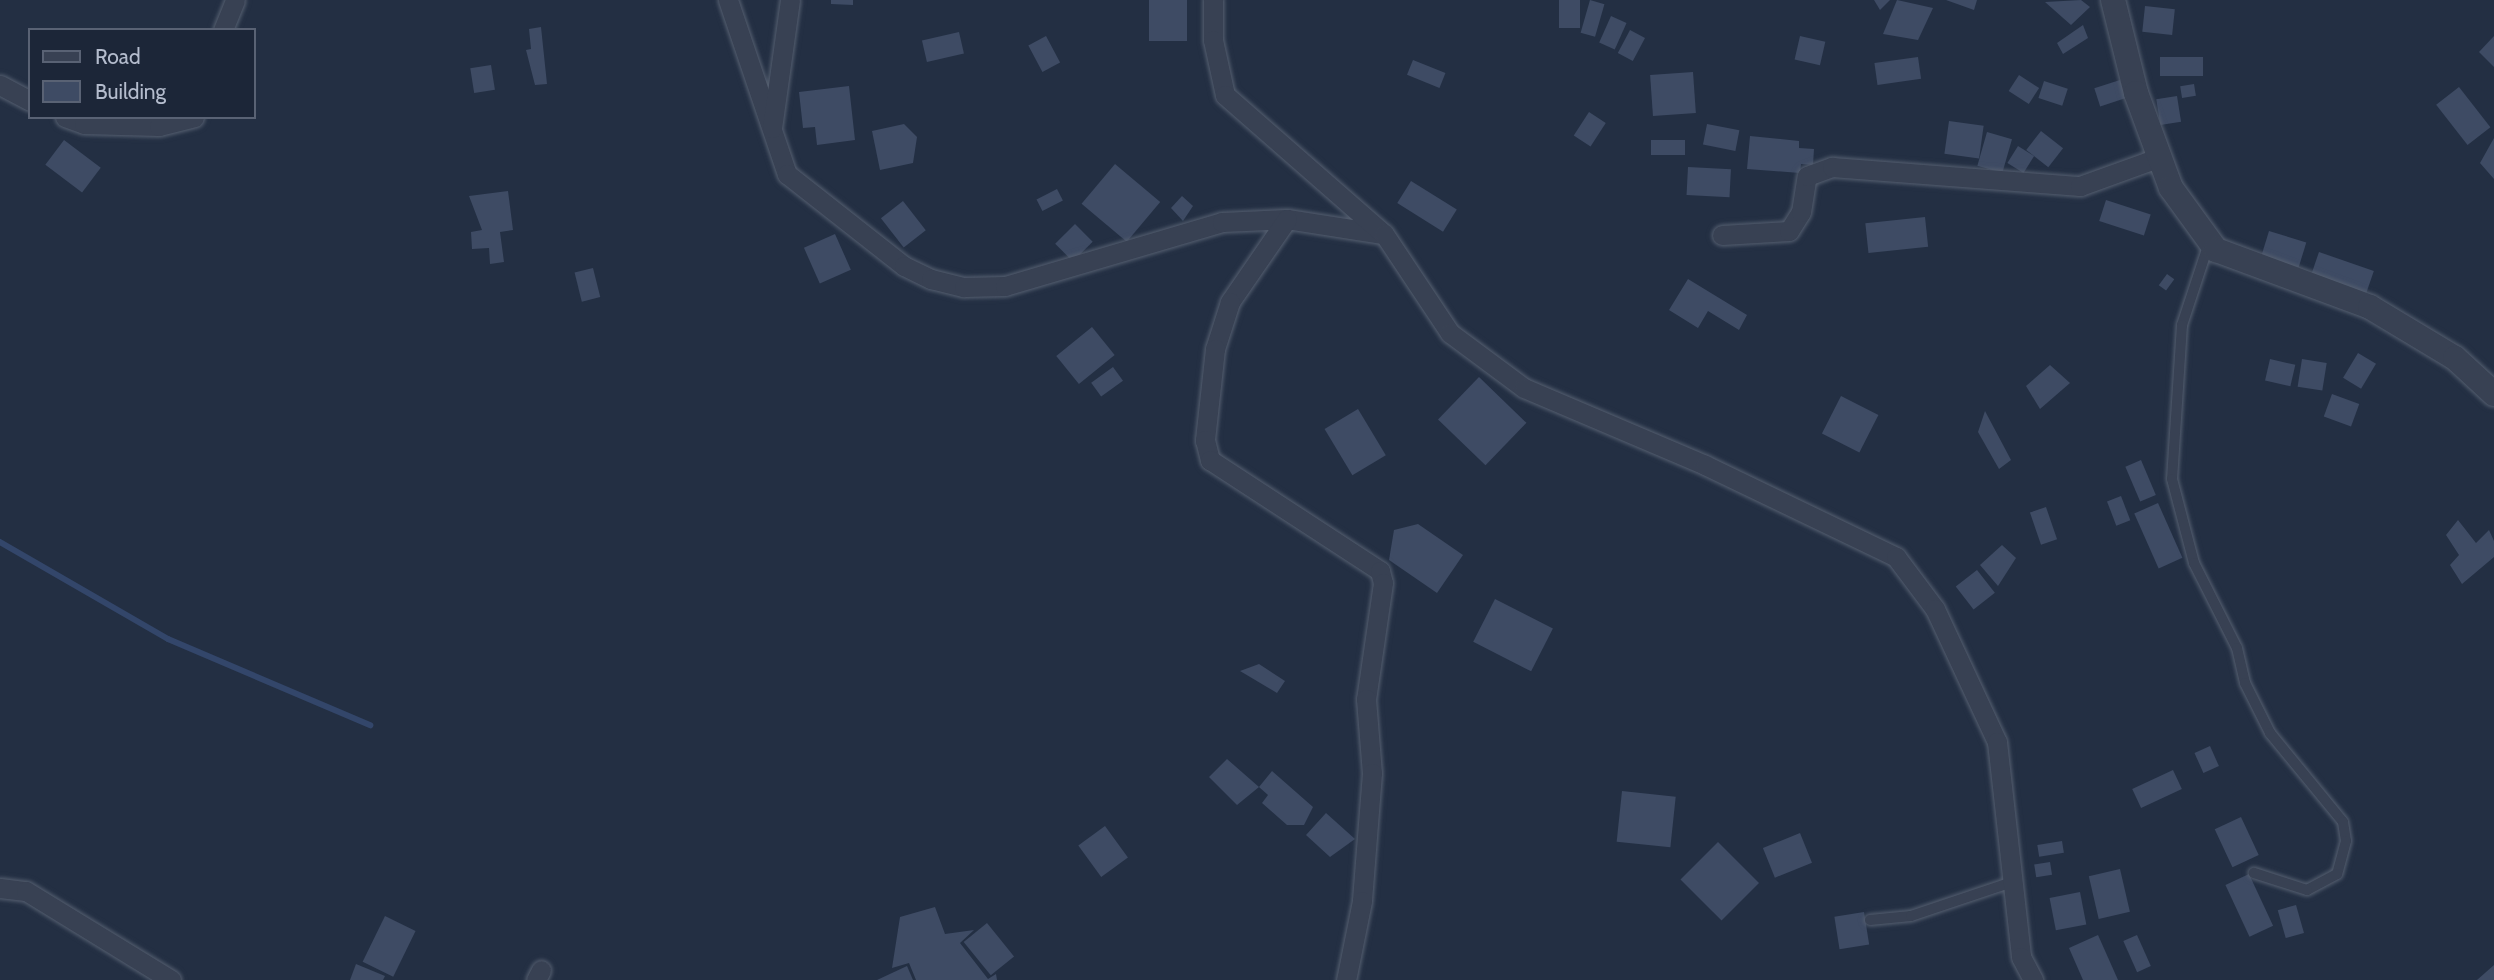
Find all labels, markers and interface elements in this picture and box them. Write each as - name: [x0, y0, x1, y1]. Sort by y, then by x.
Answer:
- legend: [28, 28, 256, 119]
- text: Road: [95, 44, 141, 69]
- text: Building: [95, 79, 166, 104]

